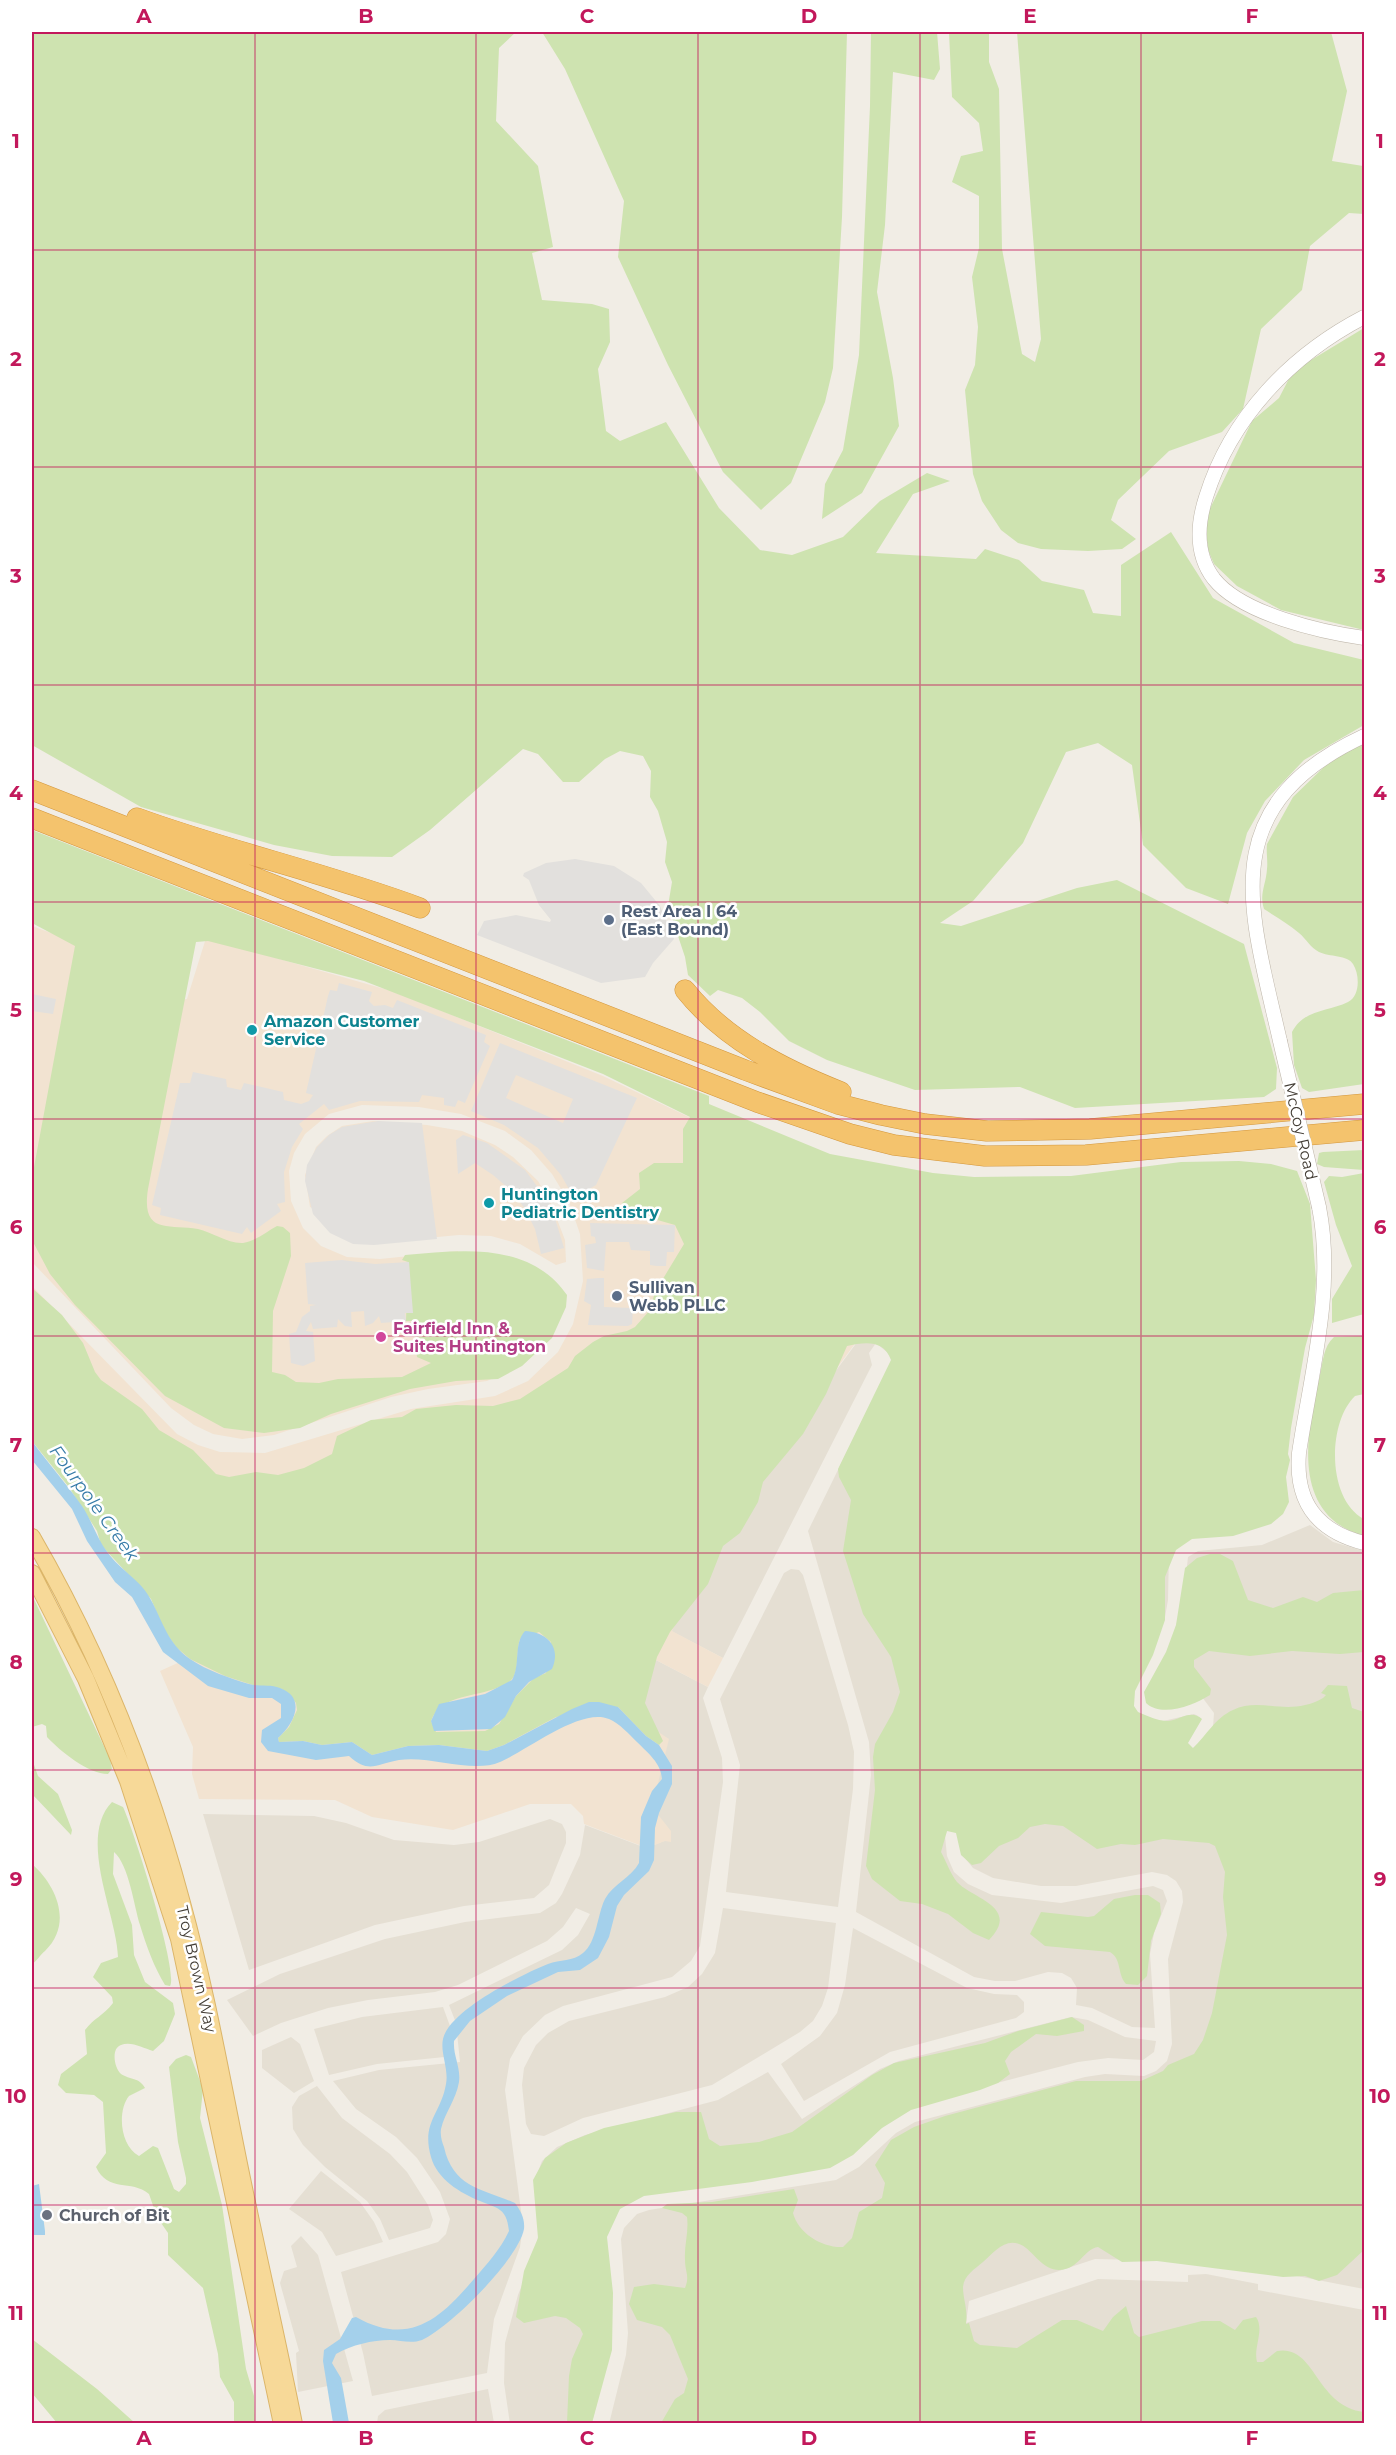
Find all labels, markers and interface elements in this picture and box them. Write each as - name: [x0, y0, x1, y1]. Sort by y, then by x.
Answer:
- text: A: [135, 4, 152, 28]
- text: B: [358, 4, 374, 28]
- text: C: [580, 4, 595, 28]
- text: D: [801, 4, 817, 28]
- text: E: [1023, 4, 1037, 28]
- text: F: [1246, 4, 1259, 28]
- text: 1: [12, 129, 20, 153]
- text: 1: [1376, 129, 1384, 153]
- text: 2: [10, 347, 22, 371]
- text: 2: [1374, 347, 1386, 371]
- text: 3: [9, 564, 22, 588]
- text: 3: [1373, 564, 1386, 588]
- text: 4: [9, 781, 23, 805]
- text: 4: [1373, 781, 1387, 805]
- place label: Rest Area I 64 (East Bound): [621, 902, 737, 939]
- marker: Rest Area I 64 (East Bound): [602, 913, 616, 927]
- text: 5: [10, 998, 22, 1022]
- text: 5: [1374, 998, 1386, 1022]
- place label: Amazon Customer Service: [263, 1012, 420, 1049]
- marker: Amazon Customer Service: [245, 1023, 259, 1037]
- street label: McCoy Road: [1280, 1080, 1321, 1182]
- place label: Huntington Pediatric Dentistry: [501, 1185, 659, 1222]
- marker: Huntington Pediatric Dentistry: [482, 1196, 496, 1210]
- text: 6: [10, 1215, 23, 1239]
- text: 6: [1374, 1215, 1387, 1239]
- place label: Sullivan Webb PLLC: [629, 1278, 726, 1315]
- marker: Sullivan Webb PLLC: [610, 1289, 624, 1303]
- place label: Fairfield Inn & Suites Huntington: [393, 1319, 546, 1356]
- marker: Fairfield Inn & Suites Huntington: [374, 1330, 388, 1344]
- text: 7: [10, 1433, 22, 1457]
- text: 7: [1374, 1433, 1386, 1457]
- water label: Fourpole Creek: [45, 1441, 144, 1566]
- text: 8: [9, 1650, 23, 1674]
- text: 8: [1373, 1650, 1387, 1674]
- text: 9: [10, 1867, 22, 1891]
- text: 9: [1374, 1867, 1386, 1891]
- street label: Troy Brown Way: [173, 1904, 220, 2035]
- text: 10: [5, 2084, 27, 2108]
- text: 10: [1369, 2084, 1391, 2108]
- place label: Church of Bit: [59, 2206, 170, 2225]
- marker: Church of Bit: [40, 2208, 54, 2222]
- text: 11: [8, 2301, 24, 2325]
- text: 11: [1372, 2301, 1388, 2325]
- text: A: [135, 2426, 152, 2450]
- text: B: [358, 2426, 374, 2450]
- text: C: [580, 2426, 595, 2450]
- text: D: [801, 2426, 817, 2450]
- text: E: [1023, 2426, 1037, 2450]
- text: F: [1246, 2426, 1259, 2450]

